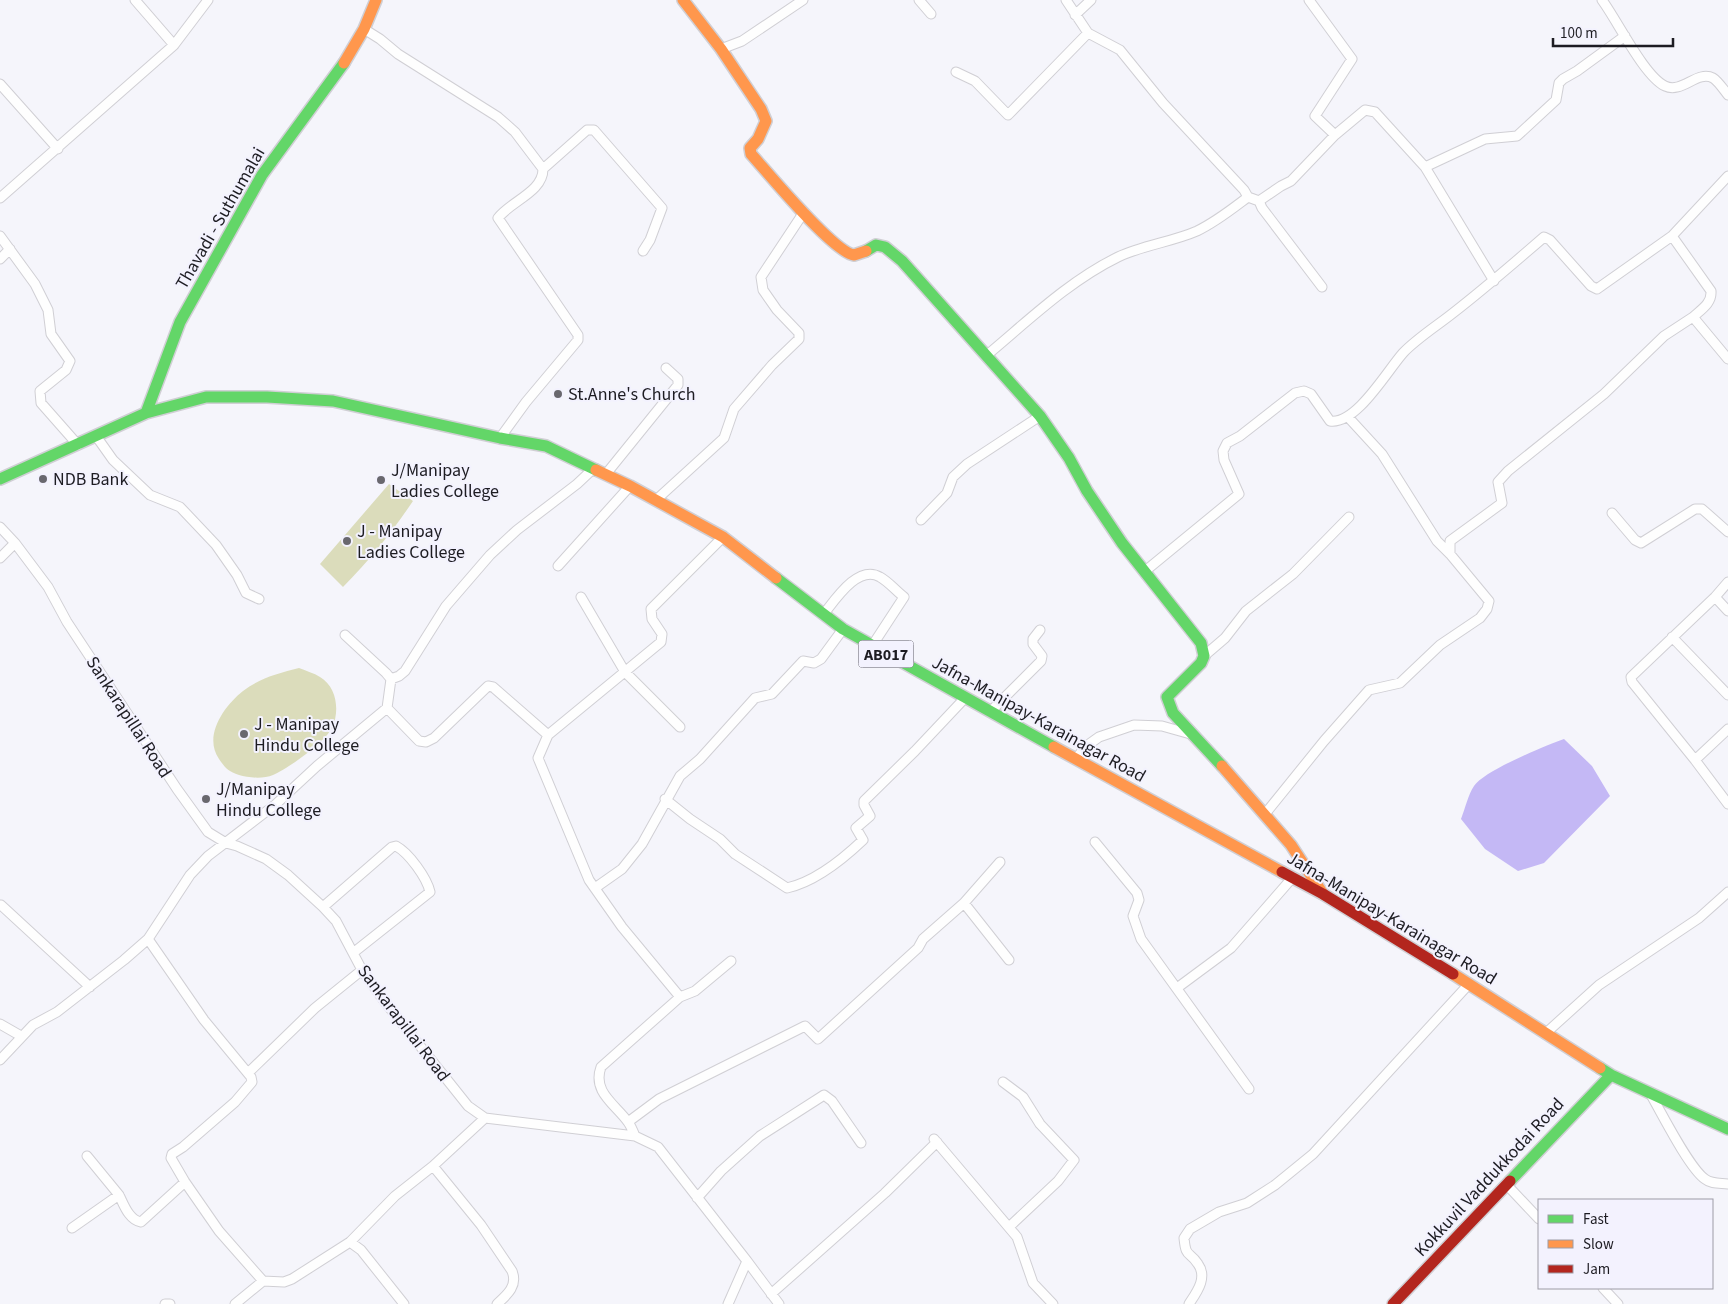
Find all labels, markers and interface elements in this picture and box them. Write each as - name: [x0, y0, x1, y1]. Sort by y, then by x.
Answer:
- scale bar: [1553, 15, 1673, 47]
- text: 100 m: [1560, 23, 1598, 44]
- street label: Thavadi - Suthumalai: [170, 143, 271, 294]
- place label: St.Anne's Church: [568, 382, 695, 407]
- marker: St.Anne's Church: [552, 388, 564, 400]
- place label: J/Manipay Ladies College: [391, 458, 499, 504]
- place label: NDB Bank: [53, 467, 128, 492]
- marker: NDB Bank: [37, 473, 49, 485]
- marker: J/Manipay Ladies College: [375, 474, 387, 486]
- place label: J - Manipay Ladies College: [357, 519, 465, 565]
- marker: J - Manipay Ladies College: [341, 535, 353, 547]
- road number: AB017: [858, 641, 914, 668]
- street label: Jafna-Manipay-Karainagar Road: [927, 650, 1150, 789]
- street label: Sankarapillai Road: [80, 652, 177, 783]
- place label: J - Manipay Hindu College: [254, 712, 359, 758]
- marker: J - Manipay Hindu College: [238, 728, 250, 740]
- place label: J/Manipay Hindu College: [216, 777, 321, 823]
- marker: J/Manipay Hindu College: [200, 793, 212, 805]
- street label: Jafna-Manipay-Karainagar Road: [1282, 846, 1501, 991]
- street label: Sankarapillai Road: [351, 960, 456, 1087]
- street label: Kokkuvil Vaddukkodai Road: [1409, 1092, 1570, 1262]
- legend: [1538, 1199, 1713, 1289]
- text: Fast: [1583, 1209, 1609, 1230]
- text: Slow: [1583, 1234, 1614, 1255]
- text: Jam: [1583, 1259, 1610, 1280]

